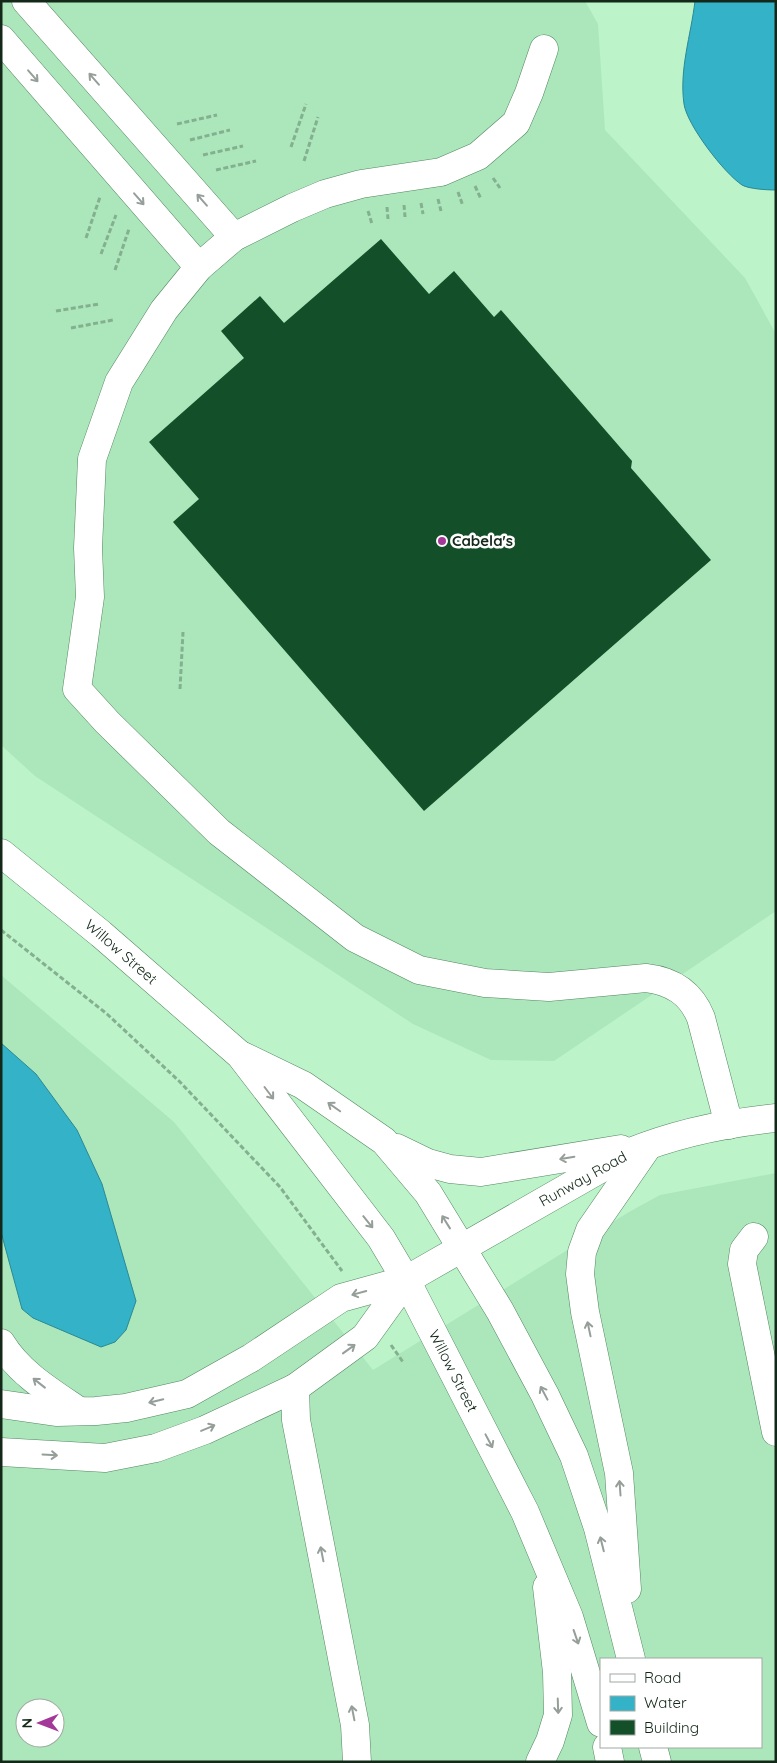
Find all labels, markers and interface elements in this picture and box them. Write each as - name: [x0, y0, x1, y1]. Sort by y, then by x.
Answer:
- one-way arrow: [27, 69, 39, 82]
- one-way arrow: [88, 72, 100, 85]
- one-way arrow: [134, 192, 145, 205]
- one-way arrow: [196, 194, 208, 207]
- place label: Cabela's: [452, 531, 513, 550]
- marker: Cabela's: [436, 535, 448, 547]
- street label: Willow Street: [81, 915, 161, 988]
- one-way arrow: [264, 1086, 274, 1100]
- one-way arrow: [327, 1102, 341, 1112]
- street label: Runway Road: [536, 1147, 630, 1210]
- one-way arrow: [559, 1154, 575, 1164]
- one-way arrow: [363, 1215, 374, 1228]
- one-way arrow: [440, 1215, 450, 1229]
- one-way arrow: [352, 1289, 368, 1298]
- one-way arrow: [584, 1321, 593, 1337]
- street label: Willow Street: [425, 1326, 482, 1415]
- one-way arrow: [341, 1343, 355, 1354]
- one-way arrow: [32, 1378, 46, 1388]
- one-way arrow: [539, 1386, 548, 1401]
- one-way arrow: [148, 1397, 164, 1406]
- one-way arrow: [200, 1423, 215, 1433]
- one-way arrow: [484, 1433, 494, 1448]
- one-way arrow: [42, 1451, 58, 1460]
- one-way arrow: [615, 1481, 624, 1497]
- one-way arrow: [597, 1537, 606, 1553]
- one-way arrow: [317, 1546, 326, 1562]
- one-way arrow: [571, 1629, 581, 1645]
- legend: [600, 1658, 762, 1748]
- text: Road: [644, 1668, 681, 1687]
- text: Water: [644, 1693, 687, 1712]
- north arrow: [15, 1698, 65, 1748]
- one-way arrow: [553, 1698, 563, 1714]
- one-way arrow: [347, 1706, 357, 1722]
- text: N: [18, 1718, 36, 1729]
- text: Building: [644, 1718, 699, 1737]

